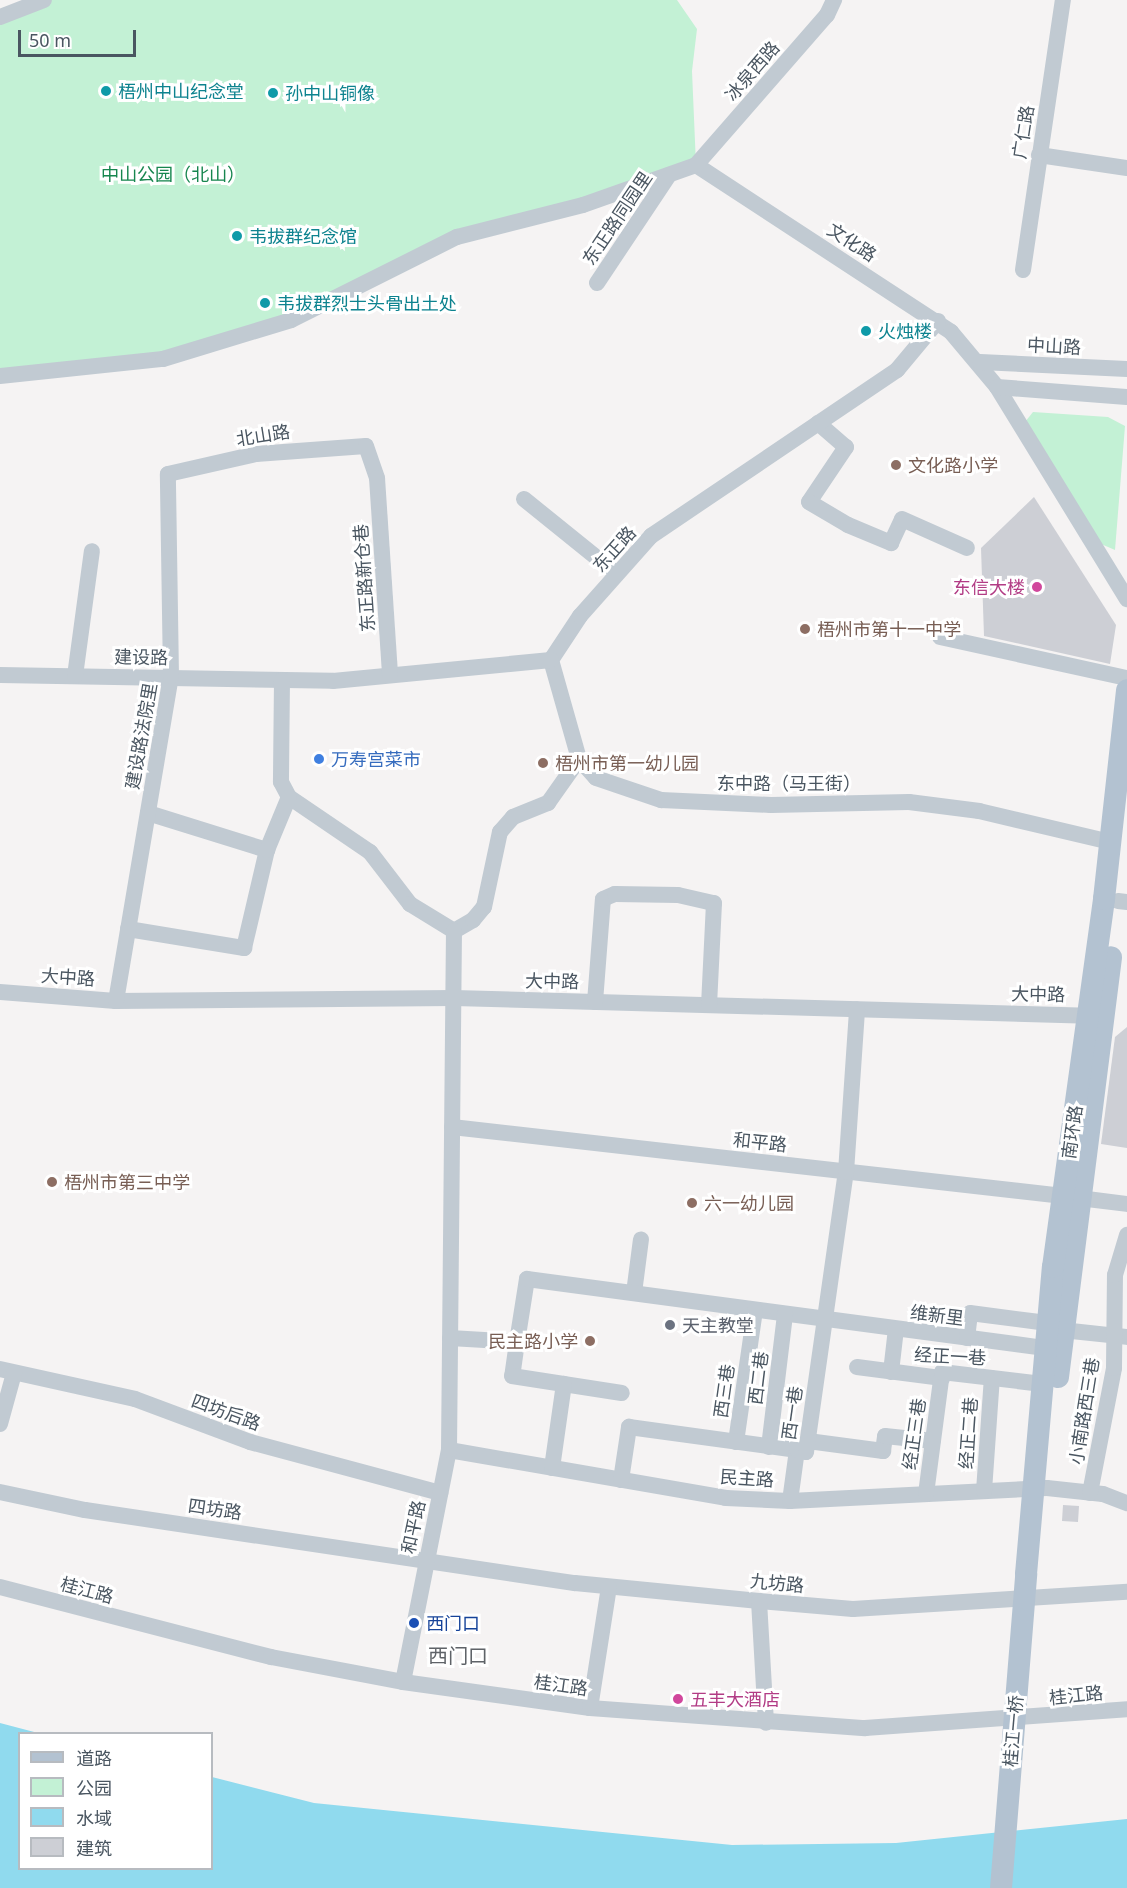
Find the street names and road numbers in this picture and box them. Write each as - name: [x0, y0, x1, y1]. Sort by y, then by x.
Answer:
- street label: 冰泉西路: [720, 37, 784, 105]
- street label: 广仁路: [1008, 104, 1038, 160]
- street label: 东正路同园里: [578, 167, 656, 269]
- street label: 文化路: [823, 218, 881, 266]
- street label: 中山路: [1026, 334, 1082, 358]
- street label: 北山路: [235, 420, 291, 450]
- street label: 东正路: [588, 522, 640, 576]
- street label: 东正路新仓巷: [349, 523, 379, 633]
- street label: 建设路: [114, 646, 168, 668]
- street label: 建设路法院里: [121, 681, 161, 791]
- street label: 东中路（马王街）: [717, 772, 861, 794]
- street label: 大中路: [40, 964, 96, 990]
- street label: 大中路: [525, 970, 579, 992]
- street label: 大中路: [1011, 983, 1065, 1005]
- street label: 南环路: [1058, 1104, 1086, 1160]
- street label: 和平路: [732, 1128, 788, 1156]
- street label: 维新里: [909, 1301, 965, 1329]
- street label: 经正一巷: [913, 1343, 987, 1369]
- street label: 西二巷: [744, 1350, 772, 1406]
- street label: 小南路西三巷: [1065, 1356, 1103, 1466]
- street label: 西三巷: [710, 1363, 738, 1419]
- street label: 西一巷: [778, 1385, 806, 1441]
- street label: 四坊后路: [188, 1390, 264, 1434]
- street label: 经正二巷: [955, 1396, 981, 1470]
- street label: 经正三巷: [898, 1397, 930, 1471]
- street label: 民主路: [719, 1465, 775, 1491]
- street label: 四坊路: [187, 1495, 243, 1523]
- street label: 和平路: [397, 1498, 429, 1556]
- street label: 九坊路: [749, 1570, 805, 1596]
- street label: 桂江路: [58, 1573, 116, 1607]
- street label: 桂江路: [533, 1671, 589, 1699]
- street label: 桂江路: [1048, 1681, 1104, 1709]
- street label: 桂江一桥: [999, 1694, 1027, 1768]

